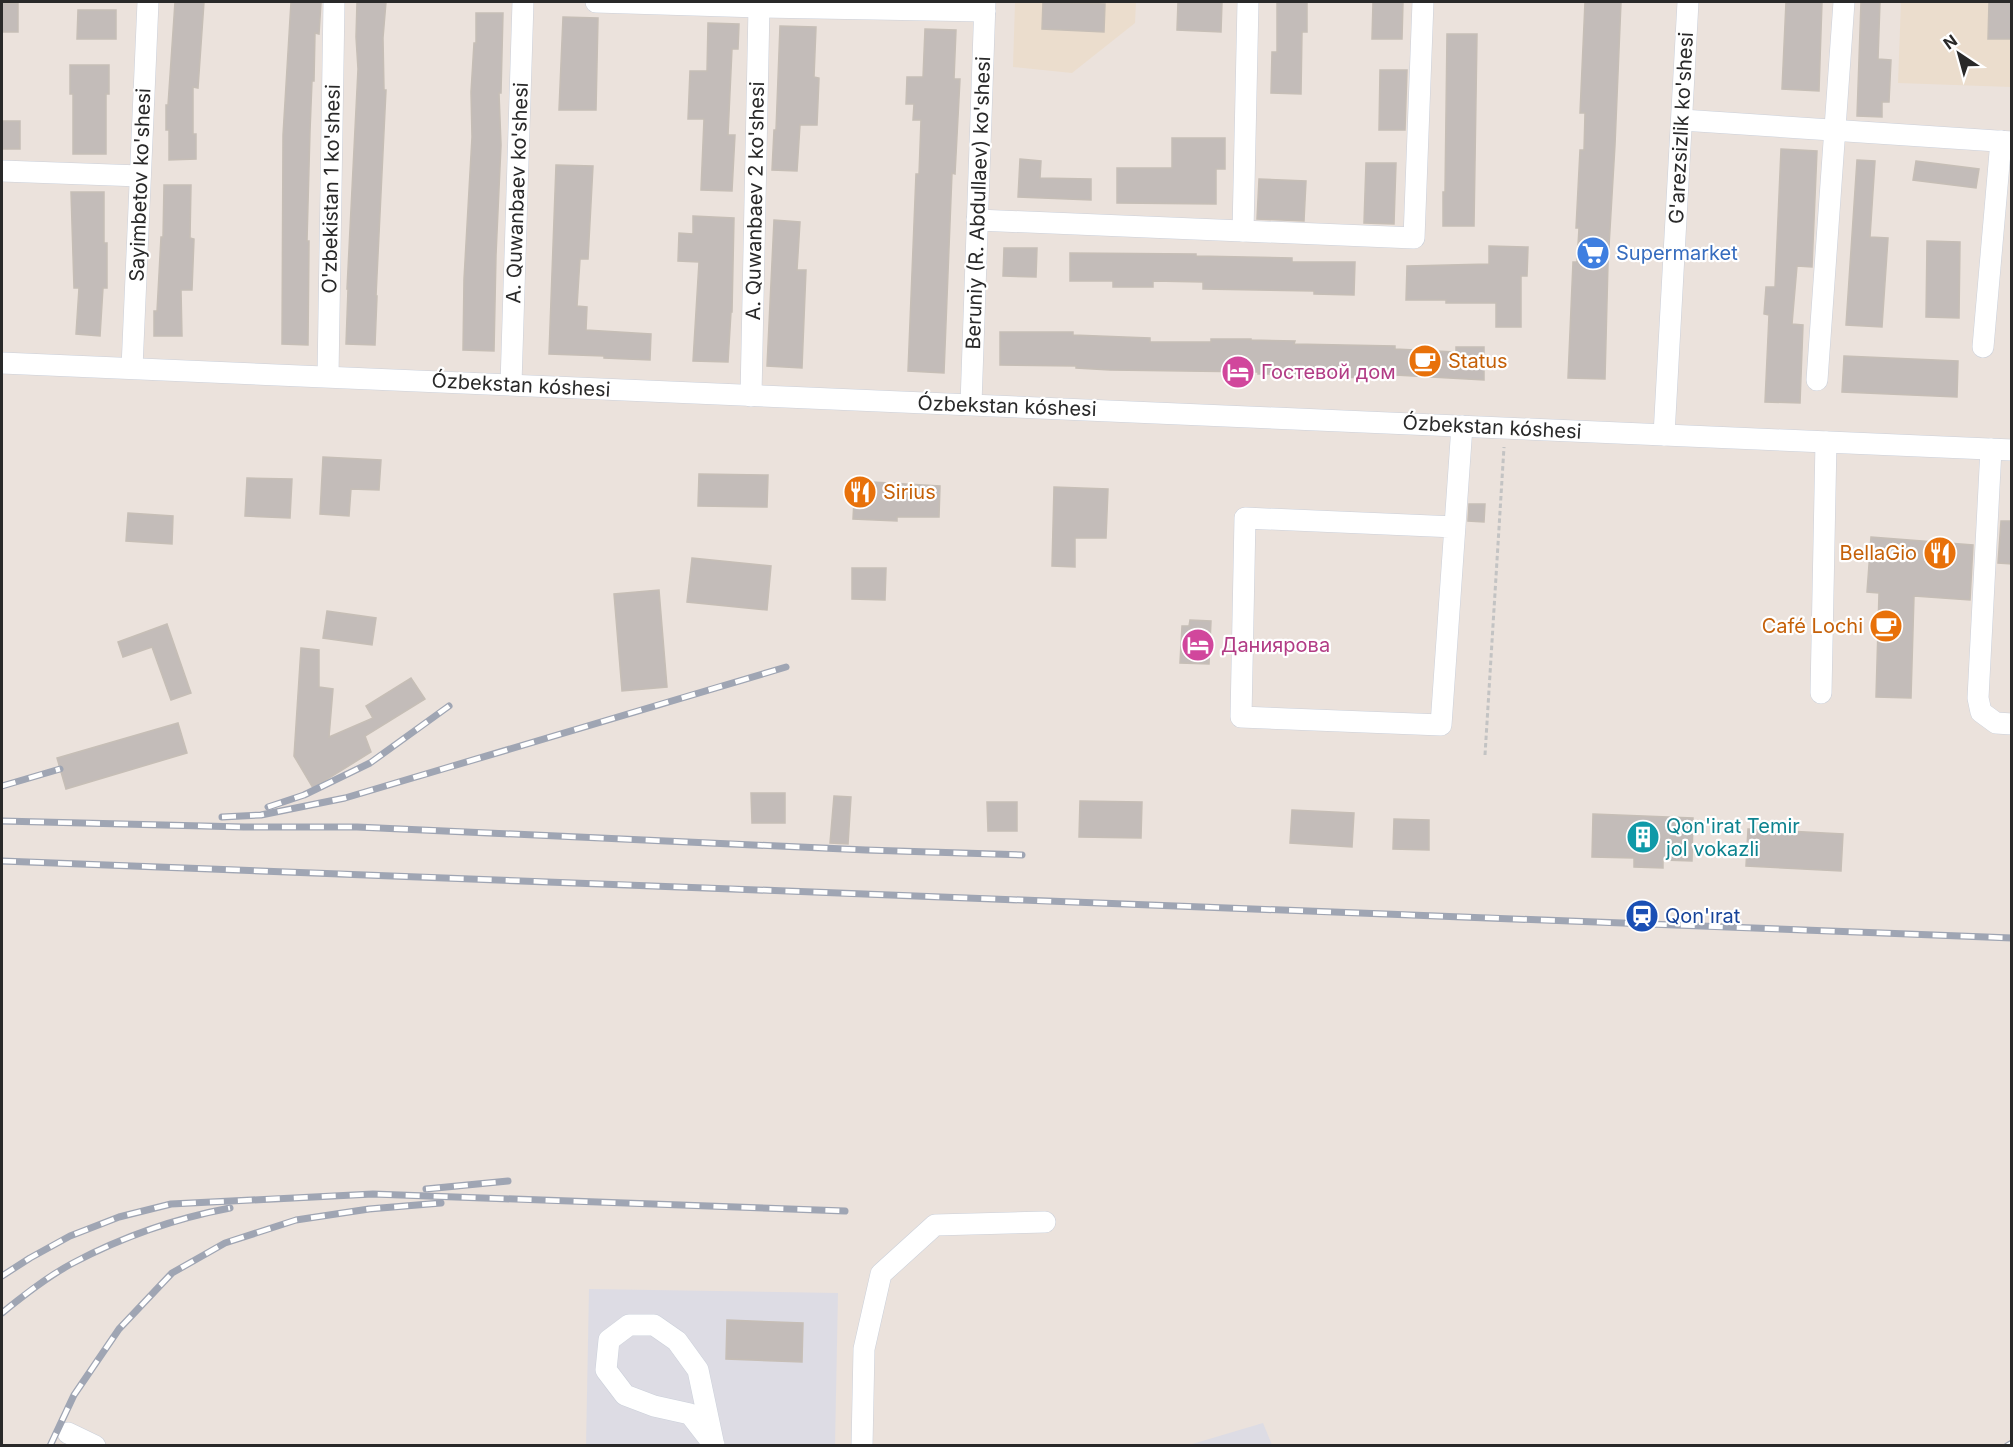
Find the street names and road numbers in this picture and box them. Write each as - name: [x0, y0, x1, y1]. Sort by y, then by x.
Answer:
- street label: G'arezsizlik ko'shesi: [1664, 31, 1698, 225]
- street label: Beruniy (R. Abdullaev) ko'shesi: [961, 56, 995, 350]
- street label: A. Quwanbaev 2 ko'shesi: [741, 81, 769, 321]
- street label: A. Quwanbaev ko'shesi: [501, 82, 533, 304]
- street label: O'zbekistan 1 ko'shesi: [317, 84, 345, 294]
- street label: Sayimbetov ko'shesi: [125, 88, 155, 282]
- street label: Ózbekstan kóshesi: [431, 367, 611, 402]
- street label: Ózbekstan kóshesi: [917, 390, 1097, 421]
- street label: Ózbekstan kóshesi: [1402, 409, 1582, 444]

